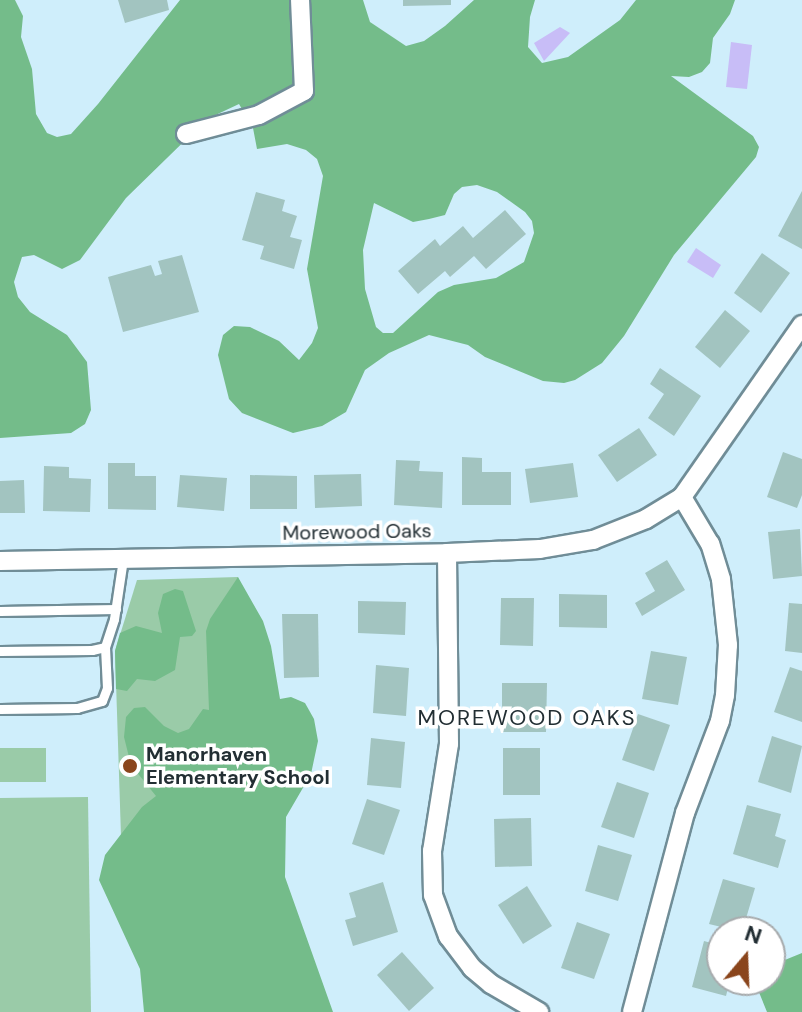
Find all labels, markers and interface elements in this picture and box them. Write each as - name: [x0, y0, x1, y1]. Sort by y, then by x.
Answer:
- street label: Morewood Oaks: [282, 519, 432, 545]
- district label: MOREWOOD OAKS: [418, 705, 636, 731]
- place label: Manorhaven Elementary School: [146, 742, 330, 789]
- marker: Manorhaven Elementary School: [121, 757, 139, 775]
- north arrow: [706, 916, 786, 996]
- text: N: [741, 918, 766, 951]

